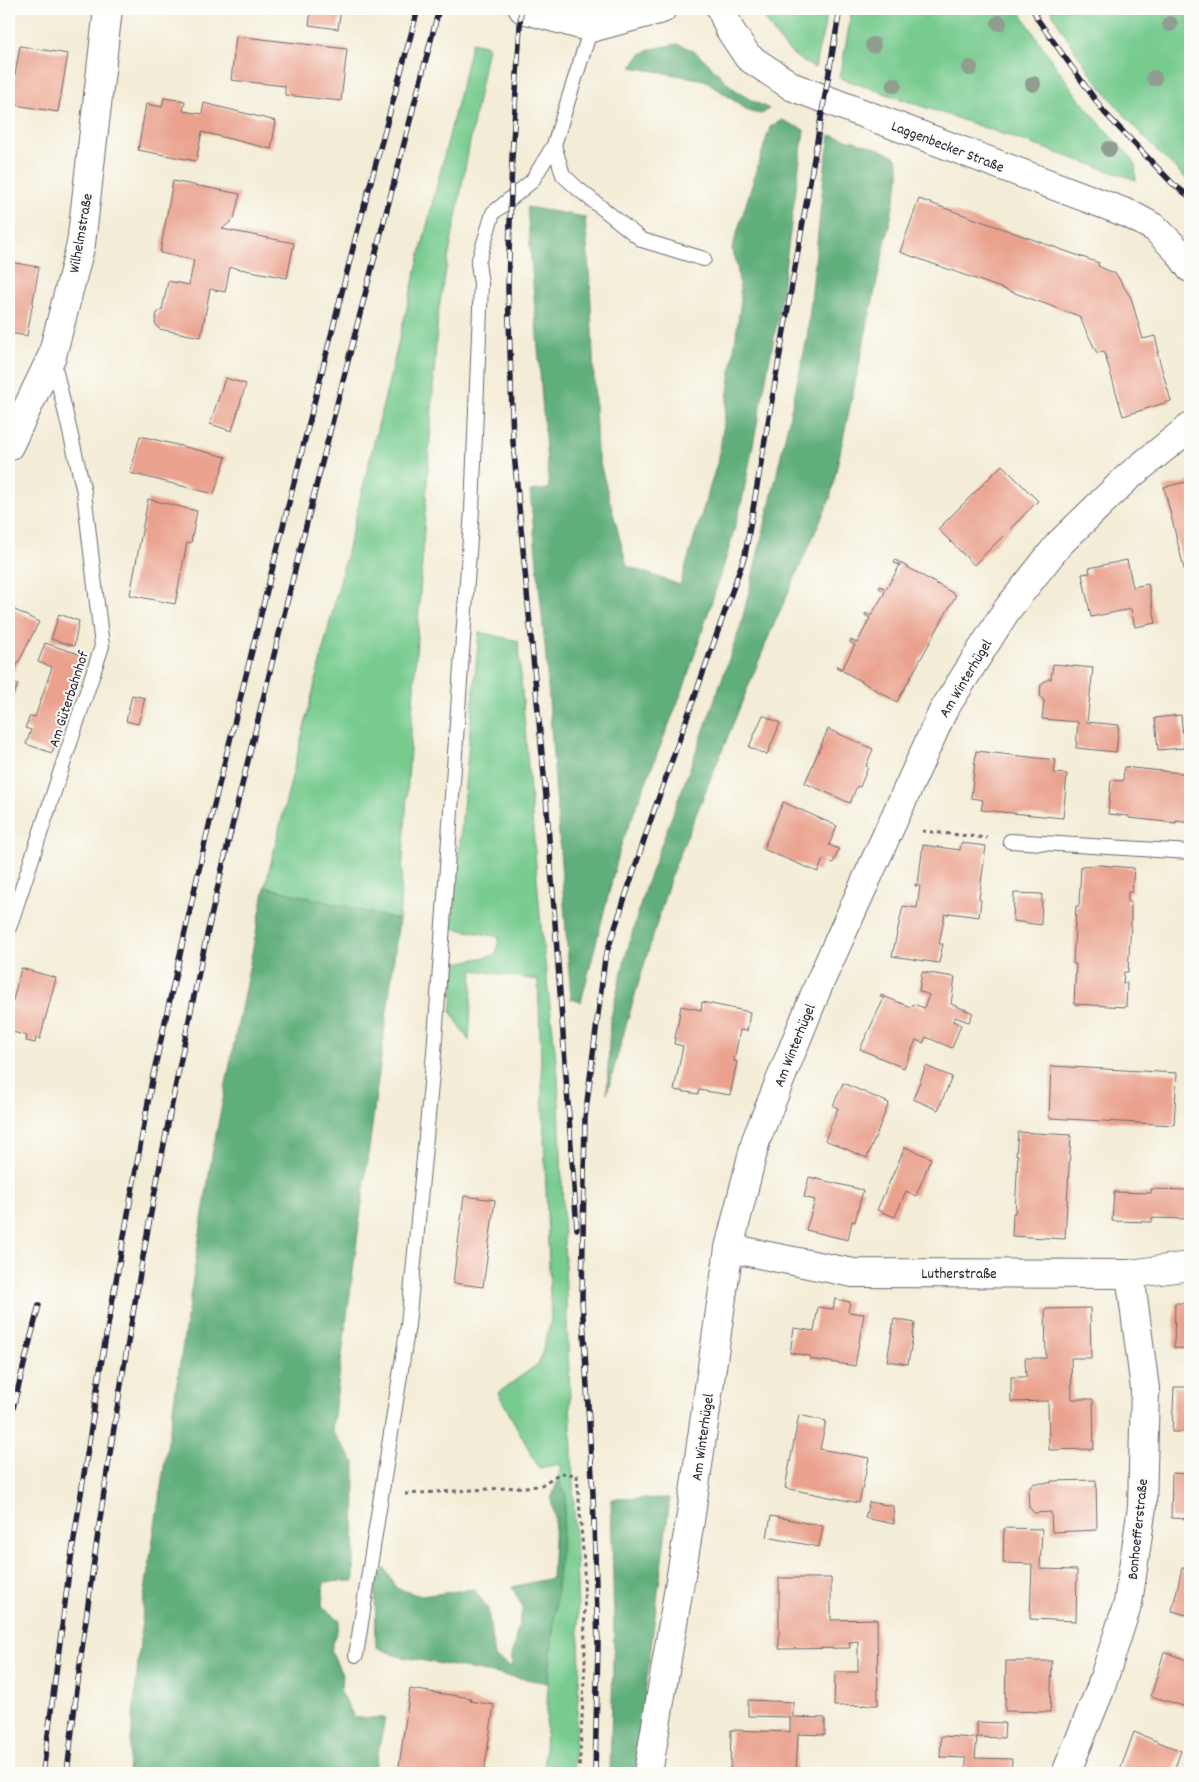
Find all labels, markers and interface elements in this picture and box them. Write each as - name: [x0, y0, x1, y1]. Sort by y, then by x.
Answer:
- street label: Laggenbecker Straße: [888, 116, 1007, 180]
- street label: Wilhelmstraße: [64, 191, 100, 275]
- street label: Am Winterhügel: [935, 635, 999, 722]
- street label: Am Güterbahnhof: [44, 648, 96, 750]
- street label: Am Winterhügel: [769, 1000, 823, 1091]
- street label: Lutherstraße: [921, 1264, 997, 1286]
- street label: Am Winterhügel: [687, 1392, 721, 1482]
- street label: Bonhoefferstraße: [1123, 1477, 1155, 1581]

